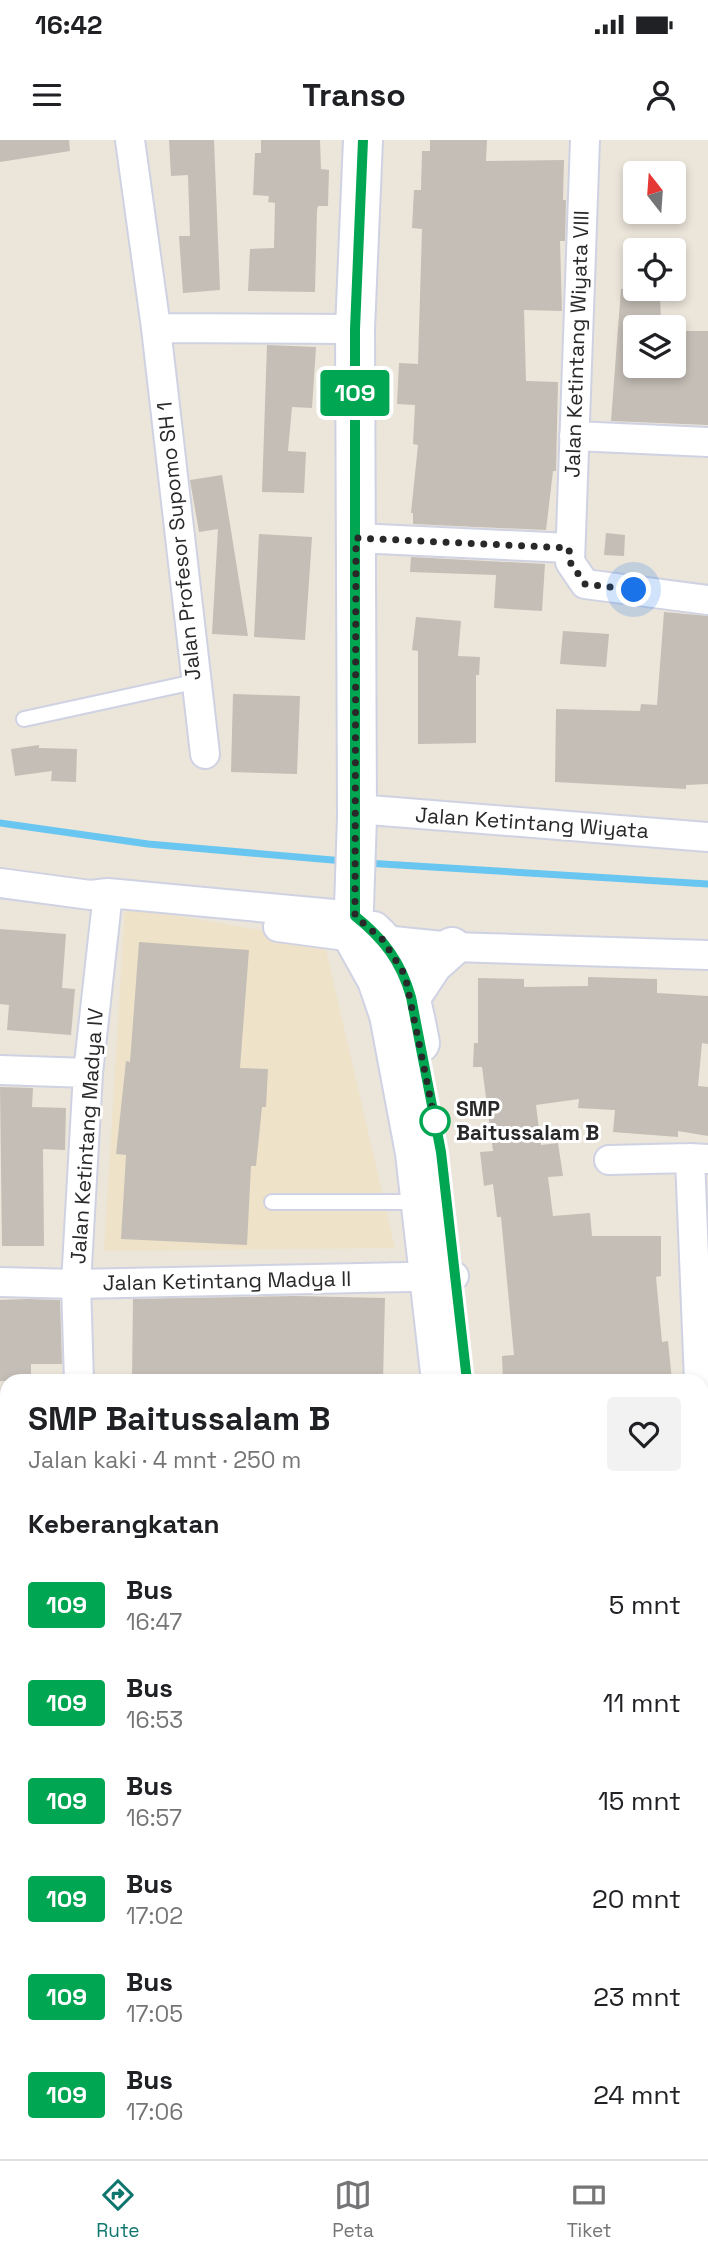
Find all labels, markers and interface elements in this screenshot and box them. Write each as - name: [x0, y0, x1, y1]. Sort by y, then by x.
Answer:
- text: 16:42: [35, 8, 103, 42]
- text: Transo: [302, 75, 406, 115]
- icon: menu: [28, 76, 66, 114]
- icon: person: [642, 76, 680, 114]
- north arrow: [623, 161, 686, 224]
- map controls: [623, 161, 686, 378]
- street label: Jalan Ketintang Wiyata VIII: [558, 210, 595, 478]
- button: locate: [623, 238, 686, 301]
- button: layers: [623, 315, 686, 378]
- line badge: 109: [315, 370, 395, 416]
- text: 109: [334, 377, 376, 408]
- street label: Jalan Profesor Supomo SH 1: [150, 400, 207, 682]
- your location: [616, 572, 651, 607]
- street label: Jalan Ketintang Wiyata: [414, 801, 650, 844]
- street label: Jalan Ketintang Madya IV: [64, 1007, 109, 1265]
- place label: SMP Baitussalam B: [456, 1095, 599, 1146]
- marker: SMP Baitussalam B: [420, 1106, 450, 1136]
- street label: Jalan Ketintang Madya II: [102, 1265, 352, 1296]
- button: heart: [607, 1397, 681, 1471]
- text: SMP Baitussalam B: [28, 1398, 330, 1440]
- text: Jalan kaki · 4 mnt · 250 m: [28, 1445, 301, 1475]
- text: Keberangkatan: [28, 1507, 220, 1541]
- text: Bus: [126, 1573, 173, 1607]
- text: 5 mnt: [609, 1588, 681, 1622]
- text: 109: [46, 1589, 87, 1620]
- text: 16:47: [126, 1607, 182, 1637]
- text: Bus: [126, 1671, 173, 1705]
- text: 11 mnt: [603, 1686, 681, 1720]
- text: 109: [46, 1687, 87, 1718]
- text: 16:53: [126, 1705, 183, 1735]
- text: Bus: [126, 1769, 173, 1803]
- text: 15 mnt: [598, 1784, 681, 1818]
- text: 109: [46, 1785, 87, 1816]
- text: 16:57: [126, 1803, 182, 1833]
- text: Bus: [126, 1867, 173, 1901]
- text: 20 mnt: [592, 1882, 681, 1916]
- text: 109: [46, 1883, 87, 1914]
- text: 17:02: [126, 1901, 183, 1931]
- text: Bus: [126, 1965, 173, 1999]
- text: 23 mnt: [593, 1980, 681, 2014]
- text: 109: [46, 1981, 87, 2012]
- text: 17:05: [126, 1999, 183, 2029]
- text: Bus: [126, 2063, 173, 2097]
- text: 24 mnt: [593, 2078, 681, 2112]
- text: 109: [46, 2079, 87, 2110]
- text: 17:06: [126, 2097, 183, 2127]
- tab: Rute: [96, 2176, 140, 2243]
- tab: Peta: [332, 2176, 374, 2243]
- tab: Tiket: [567, 2176, 612, 2243]

